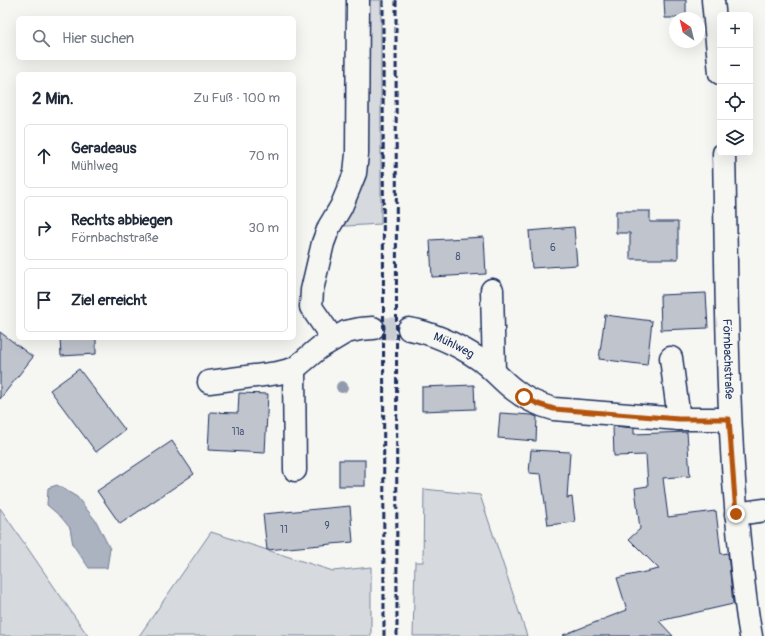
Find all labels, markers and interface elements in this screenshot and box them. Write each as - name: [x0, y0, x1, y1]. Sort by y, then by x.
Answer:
- north arrow: [669, 12, 705, 48]
- map controls: [717, 12, 753, 156]
- button: +: [717, 12, 753, 48]
- search box: [16, 16, 296, 60]
- icon: search: [30, 27, 52, 49]
- text: Hier suchen: [62, 29, 134, 48]
- button: −: [717, 48, 753, 84]
- button: locate: [717, 84, 753, 120]
- text: 2 Min.: [32, 88, 74, 109]
- text: Zu Fuß · 100 m: [193, 90, 280, 106]
- button: layers: [717, 120, 753, 156]
- text: Geradeaus: [71, 139, 137, 158]
- icon: ahead: [33, 145, 55, 167]
- text: 70 m: [249, 148, 279, 164]
- text: Mühlweg: [71, 158, 118, 174]
- text: Rechts abbiegen: [71, 211, 173, 230]
- icon: right: [33, 217, 55, 239]
- text: 30 m: [249, 220, 279, 236]
- text: Förnbachstraße: [71, 230, 158, 246]
- house number: 6: [550, 242, 556, 254]
- house number: 8: [455, 251, 461, 263]
- icon: arrive: [33, 289, 55, 311]
- text: Ziel erreicht: [71, 291, 147, 310]
- street label: Förnbachstraße: [720, 318, 737, 400]
- street label: Mühlweg: [432, 329, 477, 362]
- route start: [515, 388, 533, 406]
- house number: 11a: [232, 426, 245, 438]
- route end: [727, 505, 745, 523]
- house number: 9: [324, 520, 330, 532]
- house number: 11: [280, 524, 288, 536]

